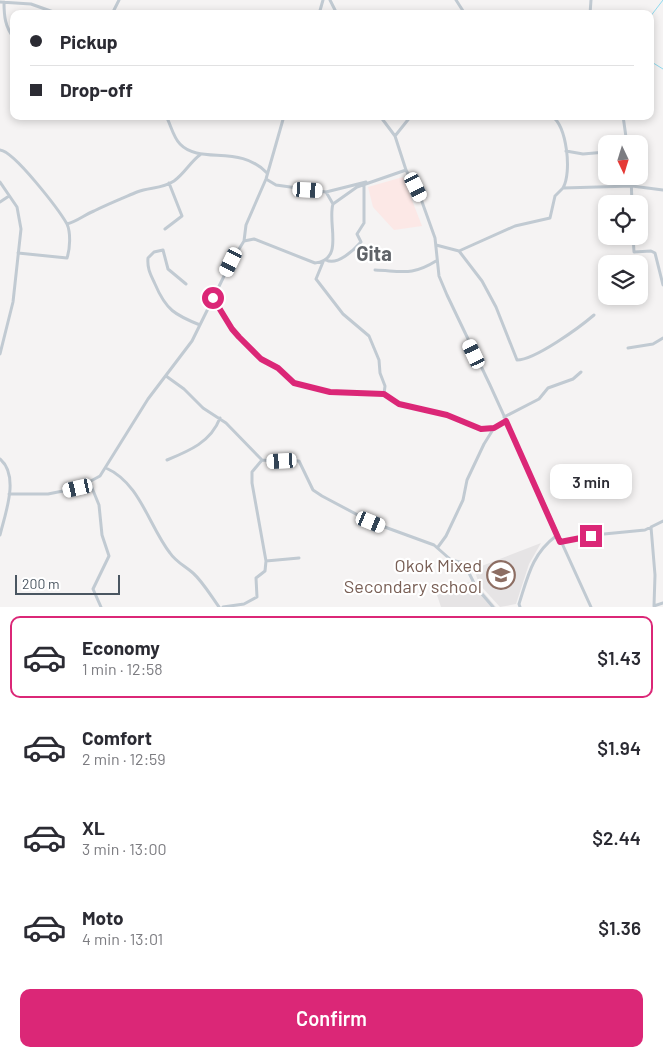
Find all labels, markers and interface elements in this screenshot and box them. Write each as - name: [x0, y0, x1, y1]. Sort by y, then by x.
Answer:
- text: Pickup: [60, 30, 118, 53]
- text: Drop-off: [60, 78, 133, 101]
- north arrow: [598, 135, 648, 185]
- map controls: [598, 135, 648, 305]
- car: [402, 170, 429, 204]
- car: [292, 182, 323, 198]
- button: locate: [598, 195, 648, 245]
- district label: Gita: [356, 241, 392, 265]
- car: [217, 245, 244, 279]
- button: layers: [598, 255, 648, 305]
- route start: [202, 287, 224, 309]
- car: [460, 337, 487, 371]
- car: [266, 453, 297, 469]
- callout: 3 min: [550, 464, 632, 498]
- text: 3 min: [572, 472, 610, 491]
- car: [61, 477, 94, 499]
- car: [354, 509, 387, 535]
- route end: [580, 525, 602, 547]
- place label: Okok Mixed Secondary school: [344, 554, 482, 597]
- school or university icon: Okok Mixed Secondary school: [486, 560, 516, 590]
- scale bar: [15, 572, 120, 595]
- text: 200 m: [22, 575, 60, 592]
- icon: car: [22, 635, 67, 680]
- text: Economy: [82, 636, 160, 659]
- text: $1.43: [597, 646, 641, 669]
- text: 1 min · 12:58: [82, 659, 163, 678]
- icon: car: [22, 725, 67, 770]
- text: Comfort: [82, 726, 152, 749]
- text: $1.94: [597, 736, 641, 759]
- text: 2 min · 12:59: [82, 749, 166, 768]
- icon: car: [22, 815, 67, 860]
- text: XL: [82, 816, 105, 839]
- text: $2.44: [592, 826, 641, 849]
- text: 3 min · 13:00: [82, 839, 166, 858]
- icon: car: [22, 905, 67, 950]
- text: Moto: [82, 906, 124, 929]
- text: $1.36: [598, 916, 641, 939]
- text: 4 min · 13:01: [82, 929, 163, 948]
- button: Confirm: [20, 989, 643, 1047]

